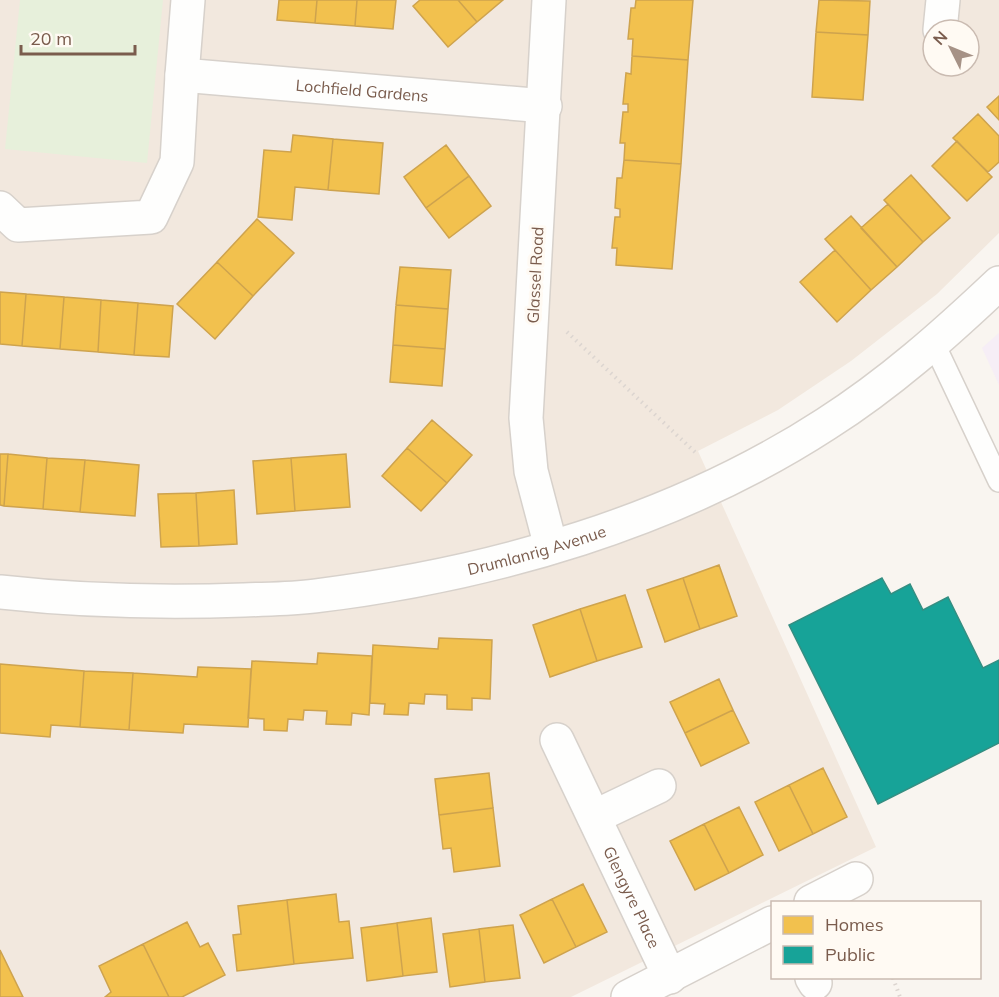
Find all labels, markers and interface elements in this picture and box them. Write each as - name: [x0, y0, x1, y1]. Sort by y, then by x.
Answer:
- scale bar: [21, 18, 135, 56]
- north arrow: [921, 18, 981, 78]
- text: 20 m: [30, 27, 72, 50]
- text: N: [929, 27, 951, 49]
- street label: Lochfield Gardens: [295, 75, 429, 106]
- street label: Glassel Road: [522, 226, 548, 324]
- street label: Drumlanrig Avenue: [465, 521, 608, 579]
- street label: Glengyre Place: [599, 843, 665, 951]
- legend: [771, 901, 981, 979]
- text: Homes: [825, 913, 884, 936]
- text: Public: [825, 943, 875, 966]

